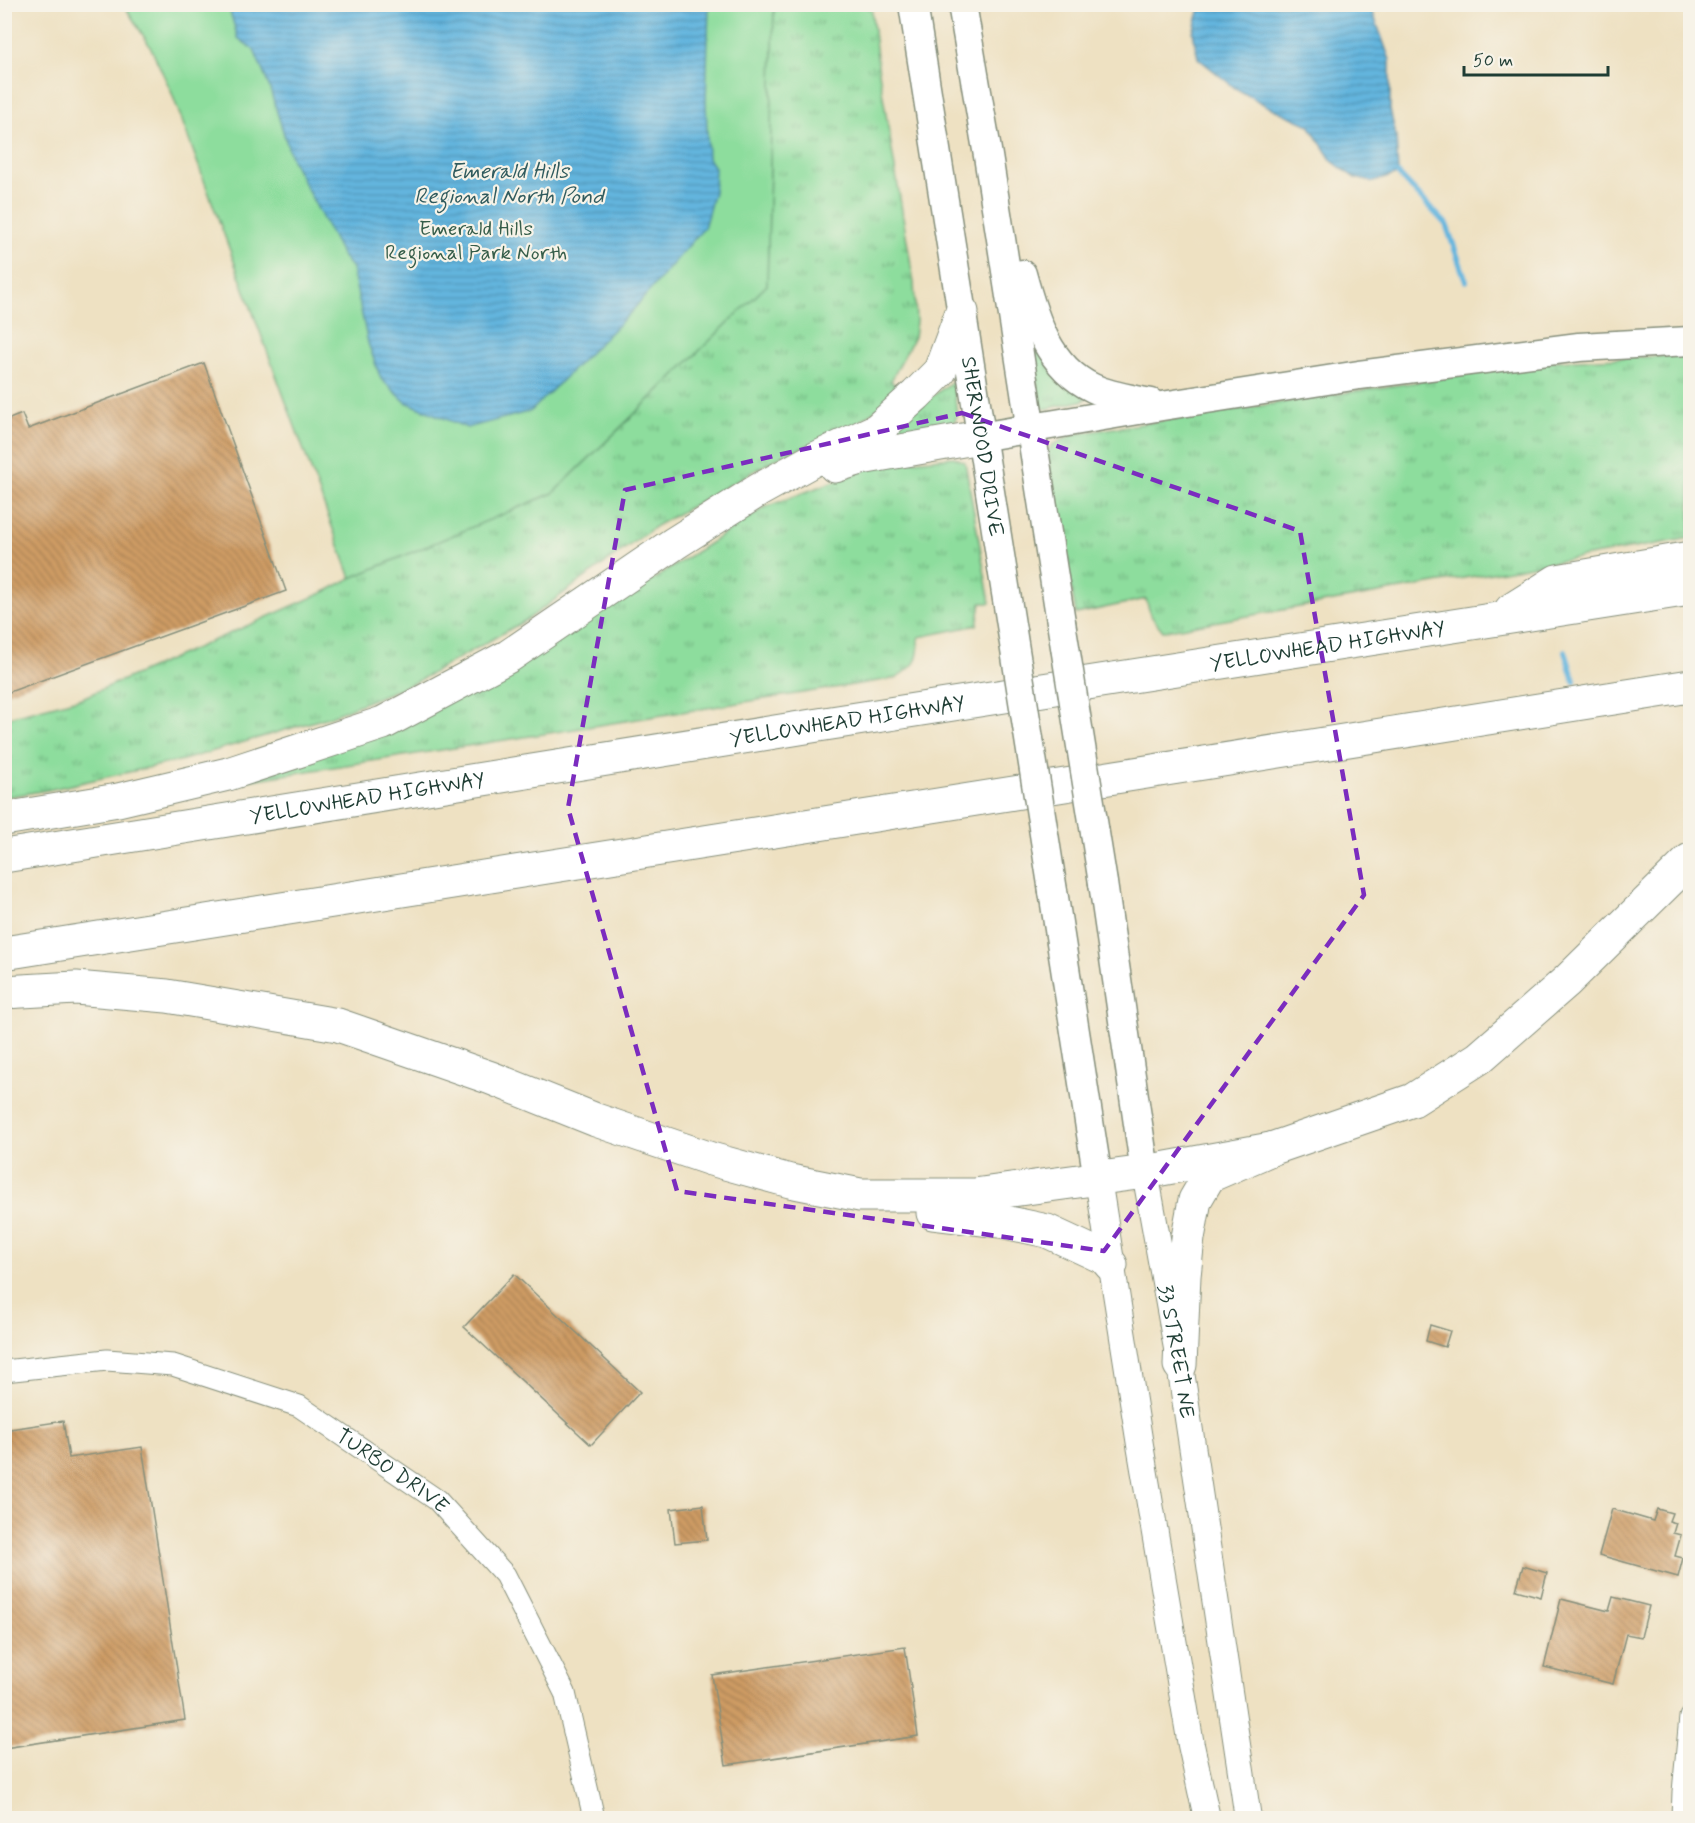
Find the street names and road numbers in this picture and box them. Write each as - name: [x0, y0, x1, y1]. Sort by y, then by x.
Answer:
- street label: SHERWOOD DRIVE: [954, 355, 1010, 539]
- street label: YELLOWHEAD HIGHWAY: [1208, 614, 1448, 679]
- street label: YELLOWHEAD HIGHWAY: [728, 689, 967, 754]
- street label: YELLOWHEAD HIGHWAY: [248, 766, 487, 831]
- street label: 33 STREET NE: [1151, 1282, 1201, 1420]
- street label: TURBO DRIVE: [330, 1422, 455, 1519]

